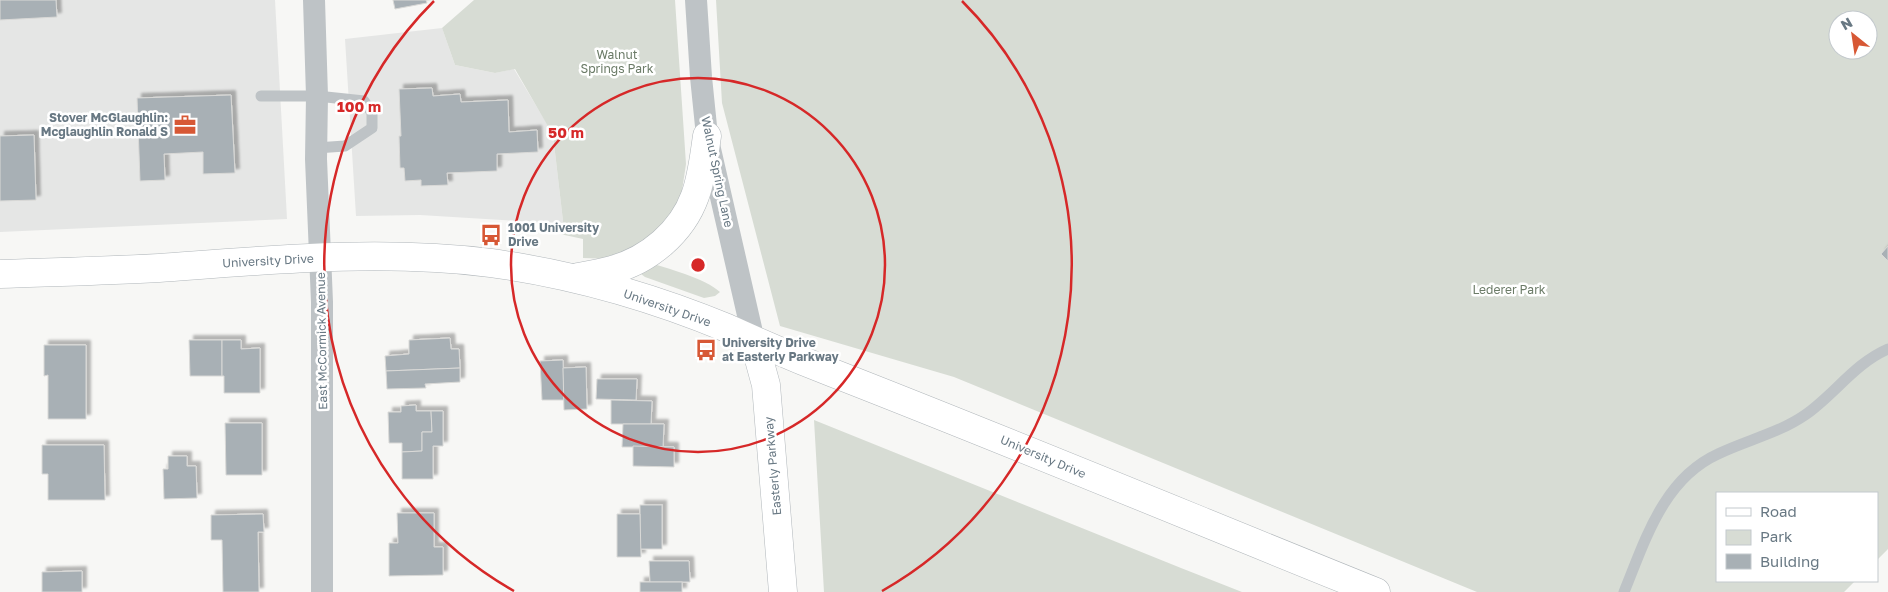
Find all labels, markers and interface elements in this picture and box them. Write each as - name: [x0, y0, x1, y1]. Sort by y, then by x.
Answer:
- north arrow: [1828, 10, 1878, 60]
- text: N: [1837, 13, 1855, 33]
- park label: Walnut Springs Park: [580, 47, 654, 76]
- text: 100 m: [337, 97, 381, 115]
- place label: Stover McGlaughlin: Mcglaughlin Ronald S: [41, 110, 168, 139]
- office icon: Stover McGlaughlin: Mcglaughlin Ronald S: [172, 112, 198, 138]
- street label: Walnut Spring Lane: [698, 115, 737, 229]
- text: 50 m: [548, 123, 584, 141]
- place label: 1001 University Drive: [508, 220, 600, 249]
- bus stop icon: 1001 University Drive: [478, 222, 504, 248]
- street label: University Drive: [222, 251, 314, 270]
- centre of rings: [689, 256, 707, 274]
- street label: East McCormick Avenue: [313, 272, 330, 410]
- park label: Lederer Park: [1472, 282, 1546, 297]
- street label: University Drive: [621, 286, 713, 330]
- place label: University Drive at Easterly Parkway: [722, 335, 839, 364]
- bus stop icon: University Drive at Easterly Parkway: [693, 337, 719, 363]
- street label: Easterly Parkway: [761, 416, 784, 516]
- street label: University Drive: [998, 432, 1088, 481]
- legend: [1716, 492, 1878, 582]
- text: Road: [1760, 502, 1797, 520]
- text: Park: [1760, 527, 1793, 545]
- text: Building: [1760, 552, 1820, 570]

